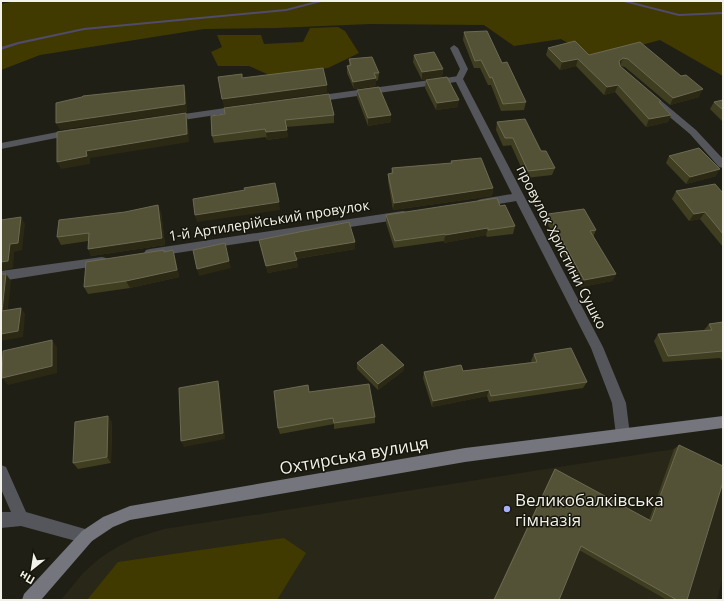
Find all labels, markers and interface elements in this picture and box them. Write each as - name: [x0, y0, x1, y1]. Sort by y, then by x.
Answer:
- street label: провулок Христини Сушко: [512, 162, 612, 332]
- street label: 1-й Артилерійський провулок: [167, 195, 371, 245]
- street label: Охтирська вулиця: [278, 431, 430, 479]
- place label: Великобалківська гімназія: [515, 488, 664, 531]
- marker: Великобалківська гімназія: [502, 504, 512, 514]
- north arrow: [12, 549, 52, 589]
- text: Пн: [16, 568, 37, 588]

